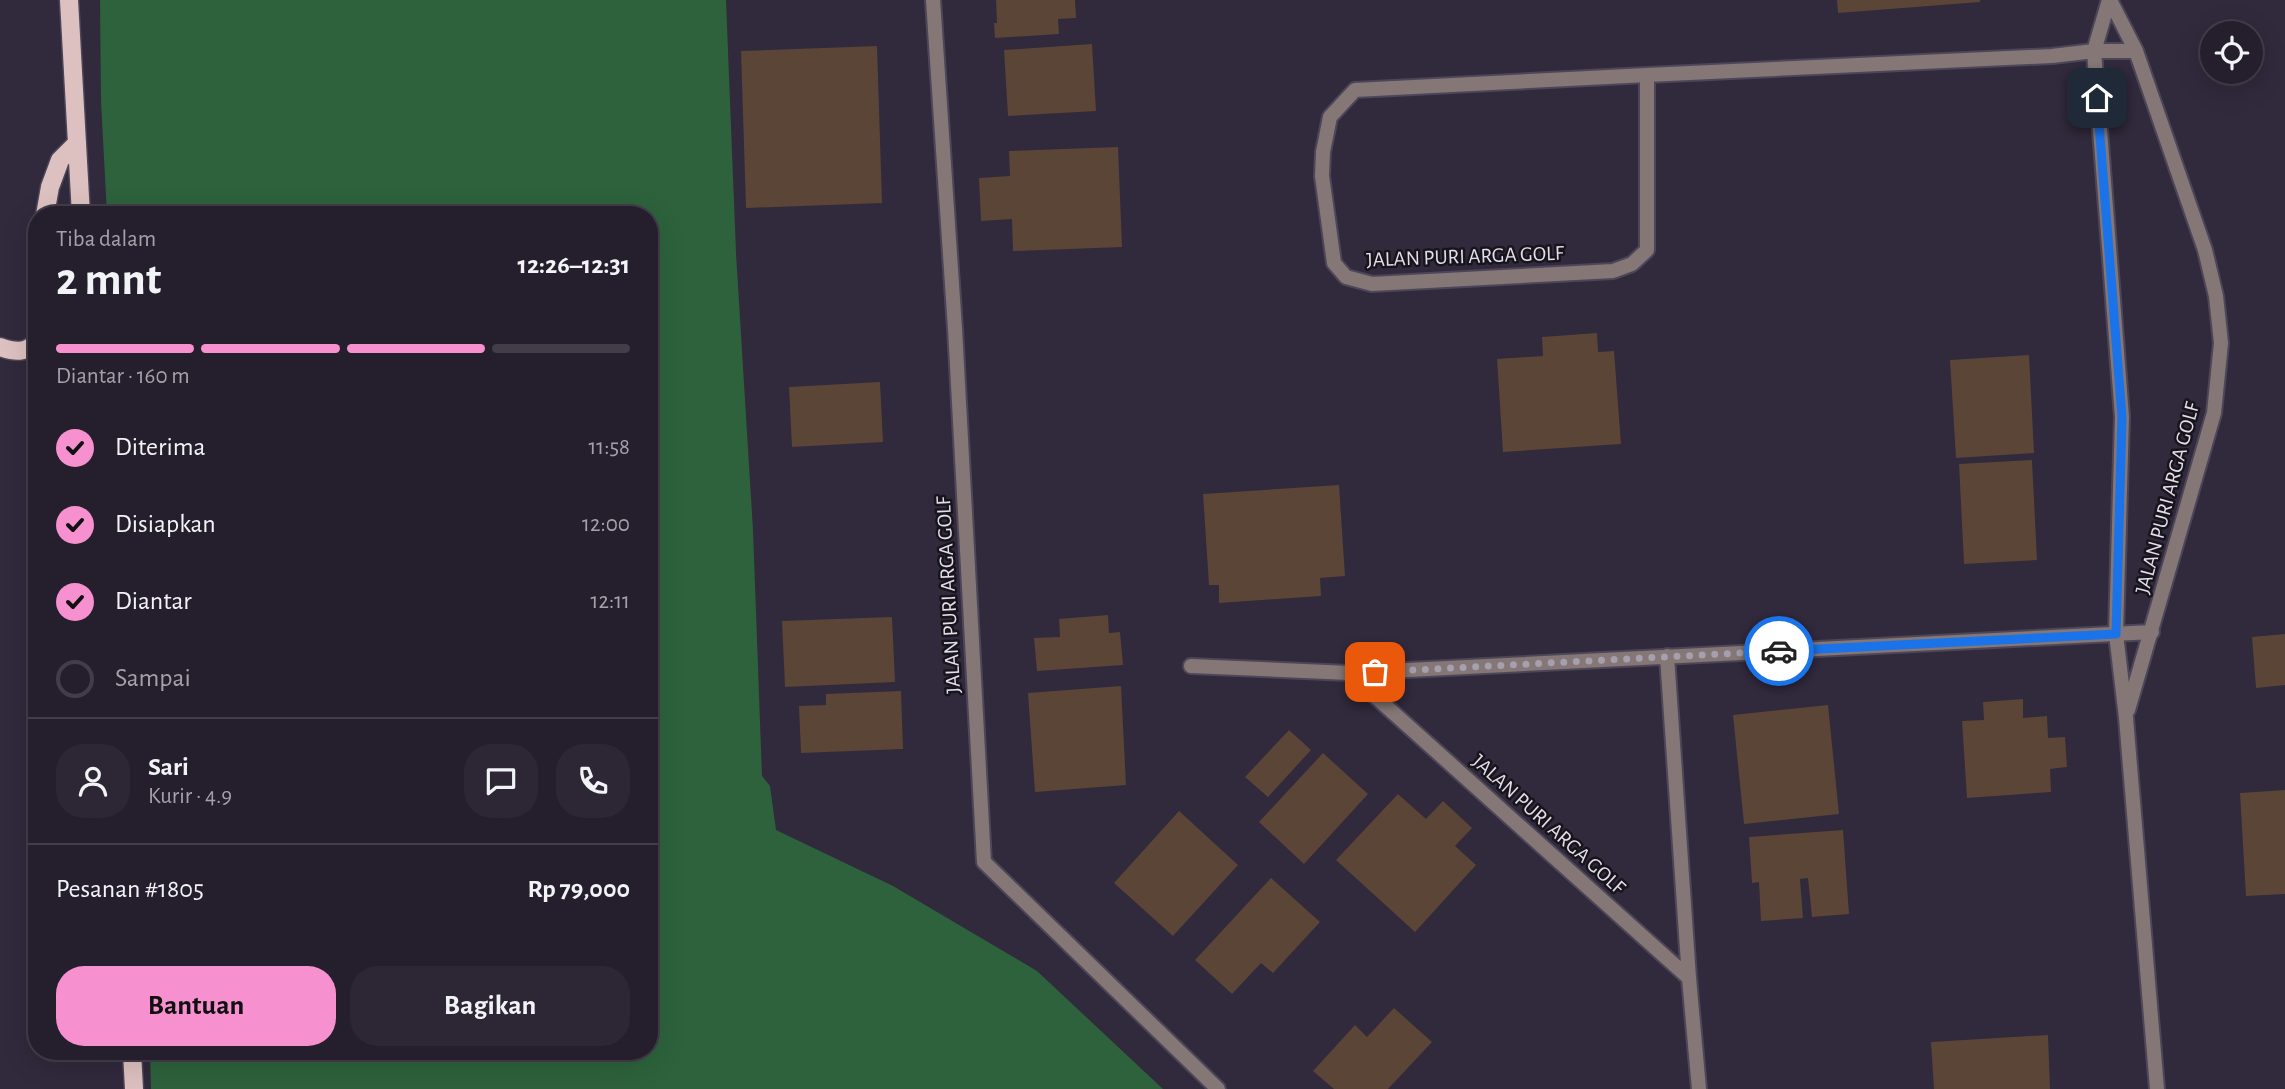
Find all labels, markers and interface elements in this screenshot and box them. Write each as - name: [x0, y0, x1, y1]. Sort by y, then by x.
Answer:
- map controls: [2200, 21, 2263, 84]
- button: locate: [2200, 21, 2263, 84]
- pin: [2067, 68, 2127, 128]
- icon: home: [2078, 79, 2116, 117]
- text: Tiba dalam: [56, 228, 156, 251]
- street label: JALAN PURI ARGA GOLF: [1366, 243, 1565, 270]
- text: 12:26–12:31: [518, 252, 630, 278]
- text: 2 mnt: [56, 257, 161, 303]
- text: Diantar · 160 m: [56, 365, 190, 388]
- street label: JALAN PURI ARGA GOLF: [2132, 399, 2203, 596]
- icon: check: [56, 429, 94, 467]
- text: Diterima: [115, 434, 206, 460]
- text: 11:58: [588, 436, 630, 459]
- street label: JALAN PURI ARGA GOLF: [933, 495, 964, 694]
- icon: check: [56, 506, 94, 544]
- text: Disiapkan: [115, 511, 216, 537]
- text: 12:00: [582, 513, 630, 536]
- icon: check: [56, 583, 94, 621]
- text: Diantar: [115, 588, 192, 614]
- text: 12:11: [591, 590, 630, 613]
- courier: [1744, 616, 1814, 686]
- icon: car: [1760, 632, 1798, 670]
- pin: [1345, 642, 1405, 702]
- icon: bag: [1356, 653, 1394, 691]
- text: Sampai: [115, 665, 191, 691]
- button: person: [56, 744, 130, 818]
- button: chat: [464, 744, 538, 818]
- button: phone: [556, 744, 630, 818]
- street label: JALAN PURI ARGA GOLF: [1468, 750, 1630, 899]
- text: Sari: [148, 754, 189, 780]
- text: Kurir · 4.9: [148, 785, 232, 808]
- text: Pesanan #1805: [56, 876, 204, 902]
- text: Rp 79,000: [527, 876, 630, 902]
- button: Bantuan: [56, 966, 336, 1046]
- button: Bagikan: [350, 966, 630, 1046]

